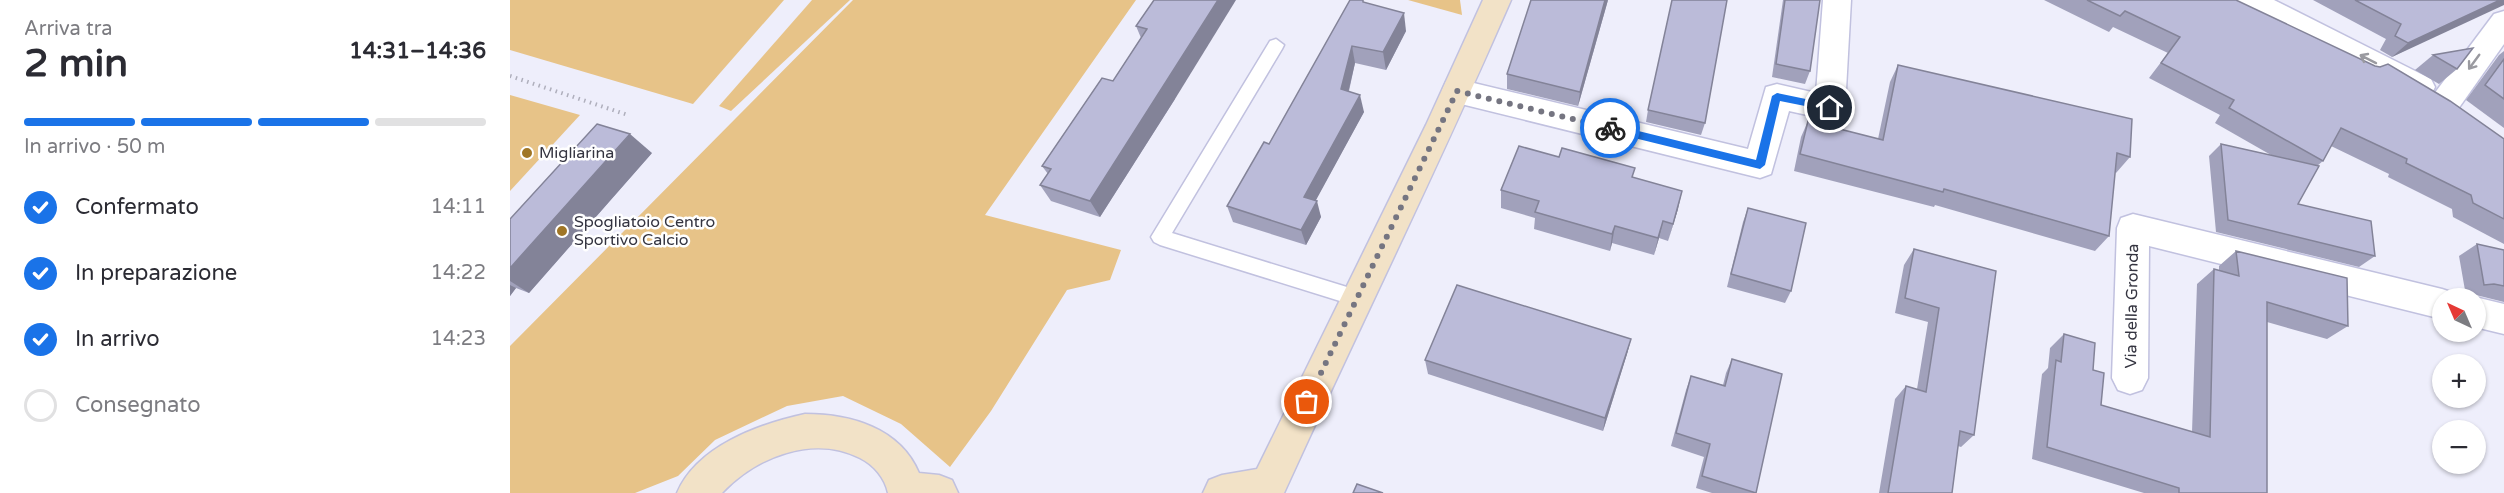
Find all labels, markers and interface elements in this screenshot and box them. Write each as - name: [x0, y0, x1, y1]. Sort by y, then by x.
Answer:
- text: Arriva tra: [24, 17, 113, 41]
- text: 14:31–14:36: [349, 38, 486, 64]
- text: 2 min: [24, 40, 128, 87]
- one-way arrow: [2359, 52, 2377, 64]
- one-way arrow: [2468, 54, 2480, 70]
- pin: [1804, 82, 1855, 133]
- icon: home: [1813, 91, 1846, 124]
- courier: [1580, 98, 1640, 158]
- icon: bike: [1594, 112, 1627, 145]
- text: In arrivo · 50 m: [24, 135, 165, 159]
- place label: Migliarina: [539, 143, 614, 163]
- marker: Migliarina: [520, 146, 534, 160]
- icon: check: [24, 191, 57, 224]
- text: Confermato: [75, 194, 199, 220]
- text: 14:11: [431, 195, 486, 219]
- place label: Spogliatoio Centro Sportivo Calcio: [574, 212, 715, 250]
- marker: Spogliatoio Centro Sportivo Calcio: [555, 224, 569, 238]
- street label: Via della Gronda: [2121, 243, 2143, 369]
- icon: check: [24, 257, 57, 290]
- text: In preparazione: [75, 260, 237, 286]
- text: 14:22: [431, 261, 486, 285]
- north arrow: [2432, 288, 2486, 342]
- map controls: [2432, 288, 2486, 474]
- icon: check: [24, 323, 57, 356]
- text: In arrivo: [75, 326, 160, 352]
- text: 14:23: [431, 327, 486, 351]
- button: +: [2432, 354, 2486, 408]
- pin: [1281, 376, 1332, 427]
- icon: bag: [1290, 385, 1323, 418]
- text: Consegnato: [75, 392, 201, 418]
- button: −: [2432, 420, 2486, 474]

